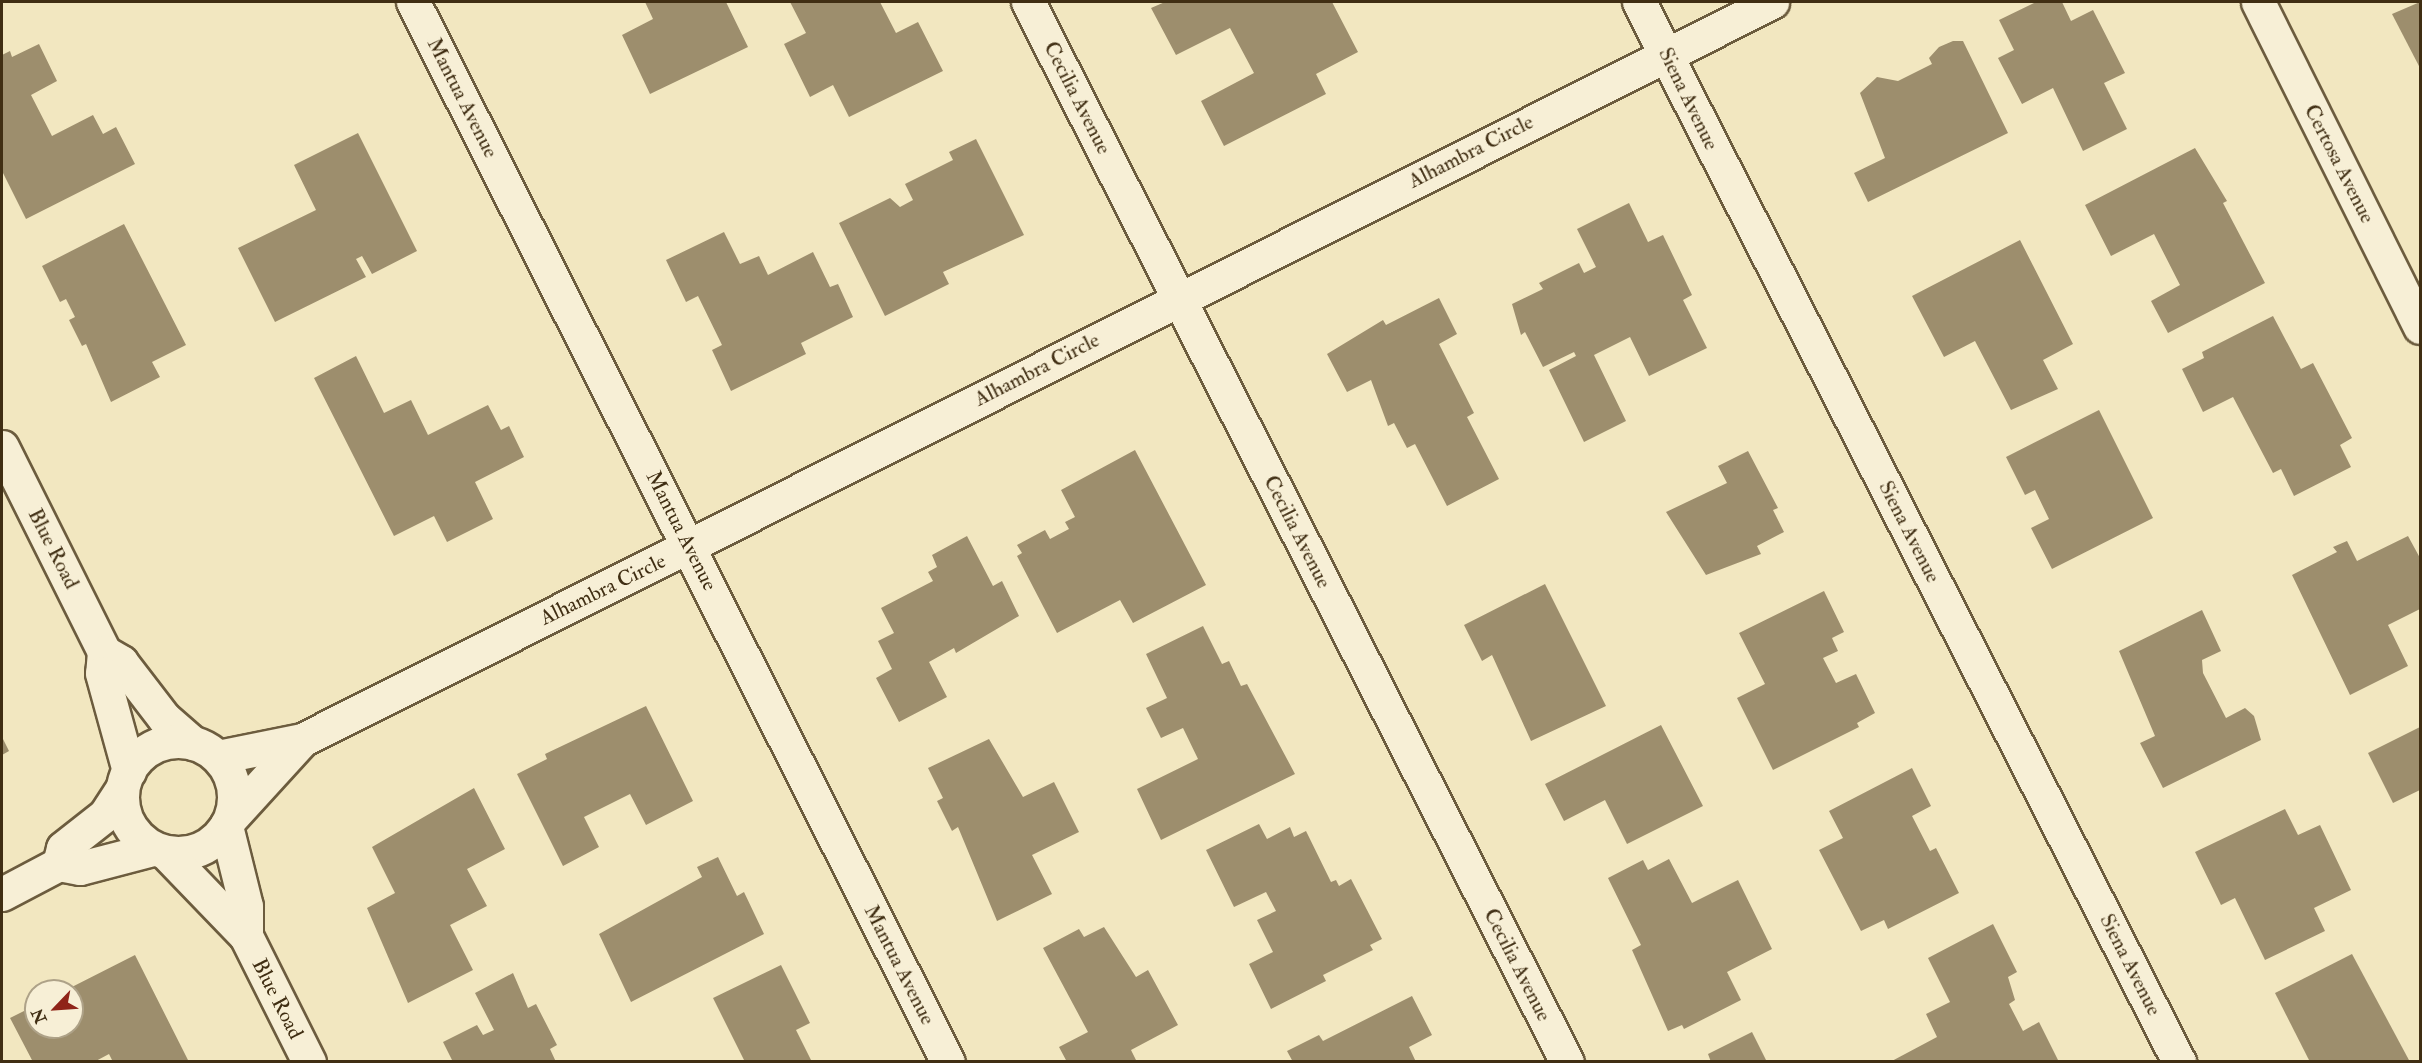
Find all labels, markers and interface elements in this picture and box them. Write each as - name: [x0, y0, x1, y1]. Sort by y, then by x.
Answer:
- street label: Mantua Avenue: [421, 34, 503, 162]
- street label: Cecilia Avenue: [1038, 37, 1116, 159]
- street label: Siena Avenue: [1652, 44, 1724, 154]
- street label: Certosa Avenue: [2298, 100, 2380, 228]
- street label: Alhambra Circle: [1404, 110, 1538, 194]
- street label: Alhambra Circle: [970, 328, 1104, 412]
- street label: Mantua Avenue: [640, 467, 722, 595]
- street label: Cecilia Avenue: [1258, 471, 1336, 593]
- street label: Siena Avenue: [1873, 477, 1945, 587]
- street label: Blue Road: [22, 505, 84, 593]
- street label: Alhambra Circle: [536, 549, 670, 631]
- street label: Mantua Avenue: [858, 901, 940, 1029]
- street label: Cecilia Avenue: [1478, 904, 1556, 1026]
- street label: Siena Avenue: [2094, 910, 2166, 1020]
- street label: Blue Road: [246, 955, 308, 1043]
- north arrow: [24, 979, 84, 1039]
- text: N: [27, 1005, 52, 1026]

